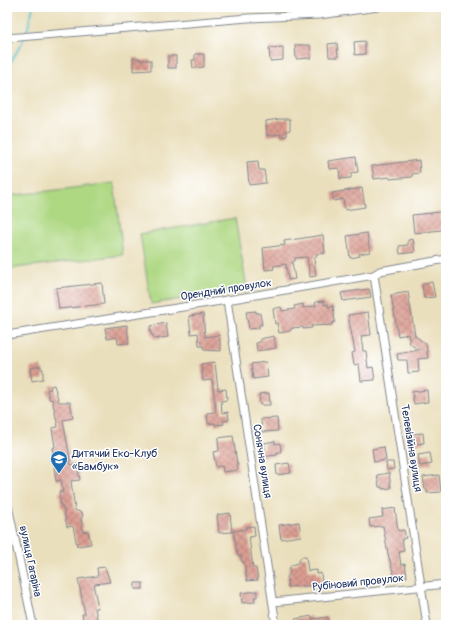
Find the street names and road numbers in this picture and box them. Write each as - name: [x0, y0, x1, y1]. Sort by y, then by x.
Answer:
- street label: Орендний провулок: [180, 276, 273, 303]
- street label: Телевізійна вулиця: [398, 403, 425, 493]
- street label: Сонячна вулиця: [250, 423, 275, 499]
- street label: вулиця Гагаріна: [17, 524, 44, 598]
- street label: Рубіновий провулок: [312, 571, 405, 594]

